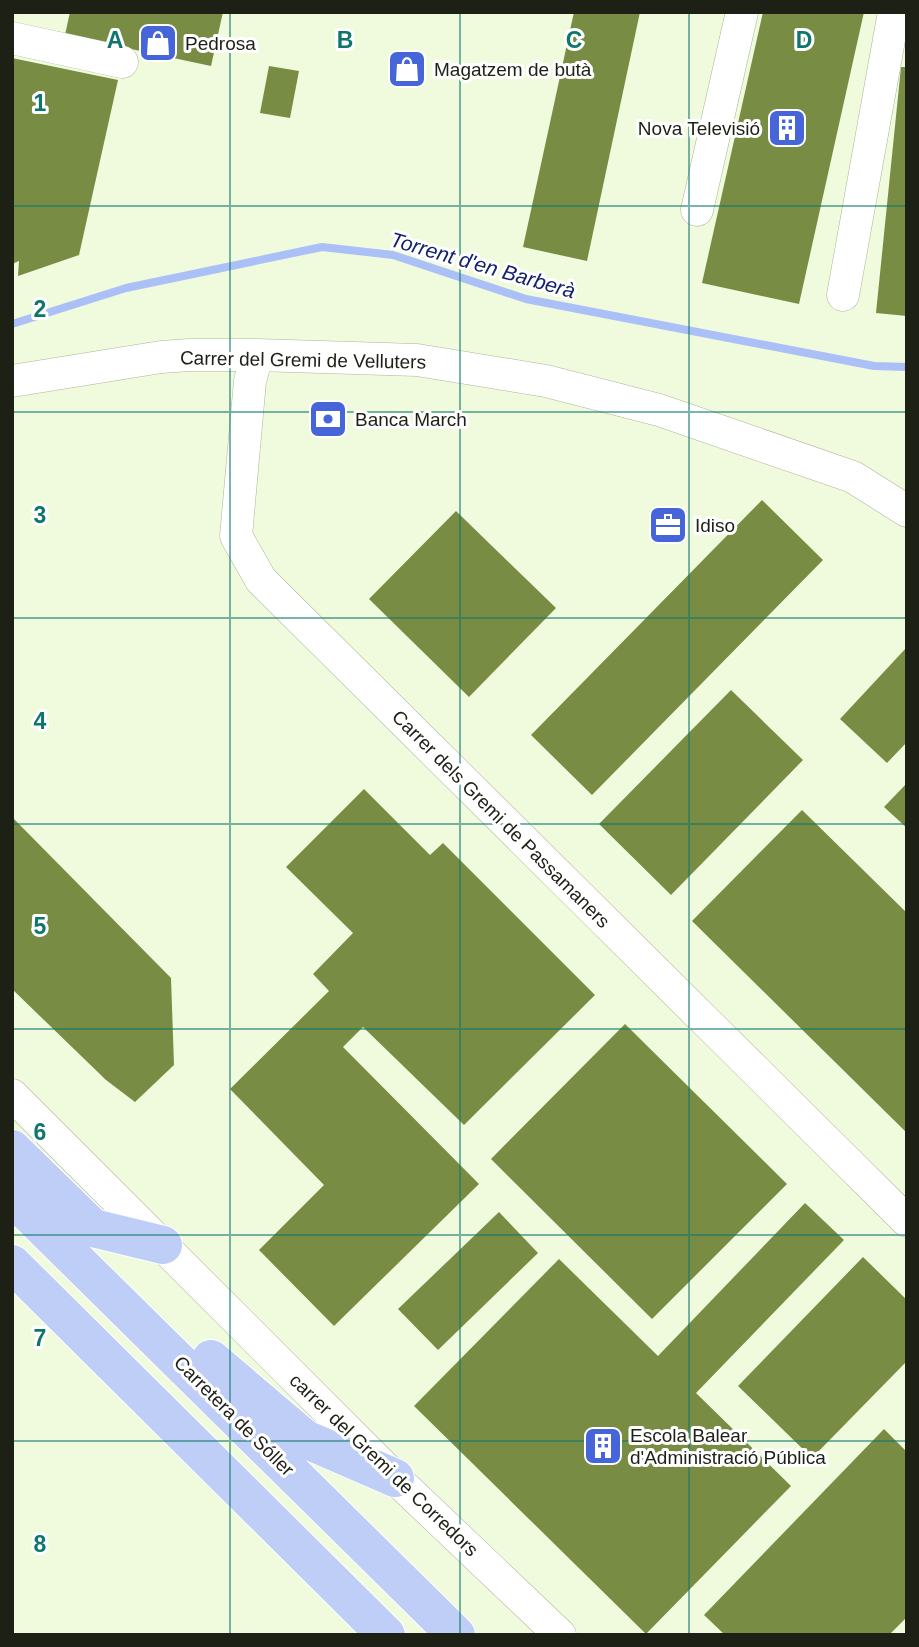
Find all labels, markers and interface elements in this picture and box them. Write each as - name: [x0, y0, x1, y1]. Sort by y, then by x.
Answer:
- shop icon: Pedrosa: [137, 22, 179, 64]
- text: A: [107, 27, 123, 53]
- text: B: [337, 27, 353, 53]
- text: C: [566, 27, 582, 53]
- text: D: [796, 27, 812, 53]
- place label: Pedrosa: [185, 33, 256, 54]
- shop icon: Magatzem de butà: [386, 48, 428, 90]
- place label: Magatzem de butà: [434, 59, 592, 80]
- text: 1: [34, 90, 47, 116]
- building icon: Nova Televisió: [766, 107, 808, 149]
- place label: Nova Televisió: [638, 118, 760, 139]
- water label: Torrent d'en Barberà: [388, 228, 578, 302]
- text: 2: [34, 296, 46, 322]
- street label: Carrer del Gremi de Velluters: [180, 347, 426, 373]
- bank icon: Banca March: [307, 398, 349, 440]
- place label: Banca March: [355, 409, 467, 430]
- text: 3: [34, 502, 46, 528]
- office icon: Idiso: [647, 504, 689, 546]
- place label: Idiso: [695, 515, 735, 536]
- street label: Carrer dels Gremi de Passamaners: [388, 706, 614, 932]
- text: 4: [34, 708, 47, 734]
- text: 5: [34, 913, 47, 939]
- text: 6: [34, 1119, 46, 1145]
- text: 7: [34, 1325, 46, 1351]
- street label: Carretera de Sóller: [170, 1352, 299, 1481]
- street label: carrer del Gremi de Corredors: [286, 1369, 482, 1561]
- building icon: Escola Balear d'Administració Pública: [582, 1425, 624, 1467]
- place label: Escola Balear d'Administració Pública: [630, 1425, 826, 1468]
- text: 8: [34, 1531, 47, 1557]

